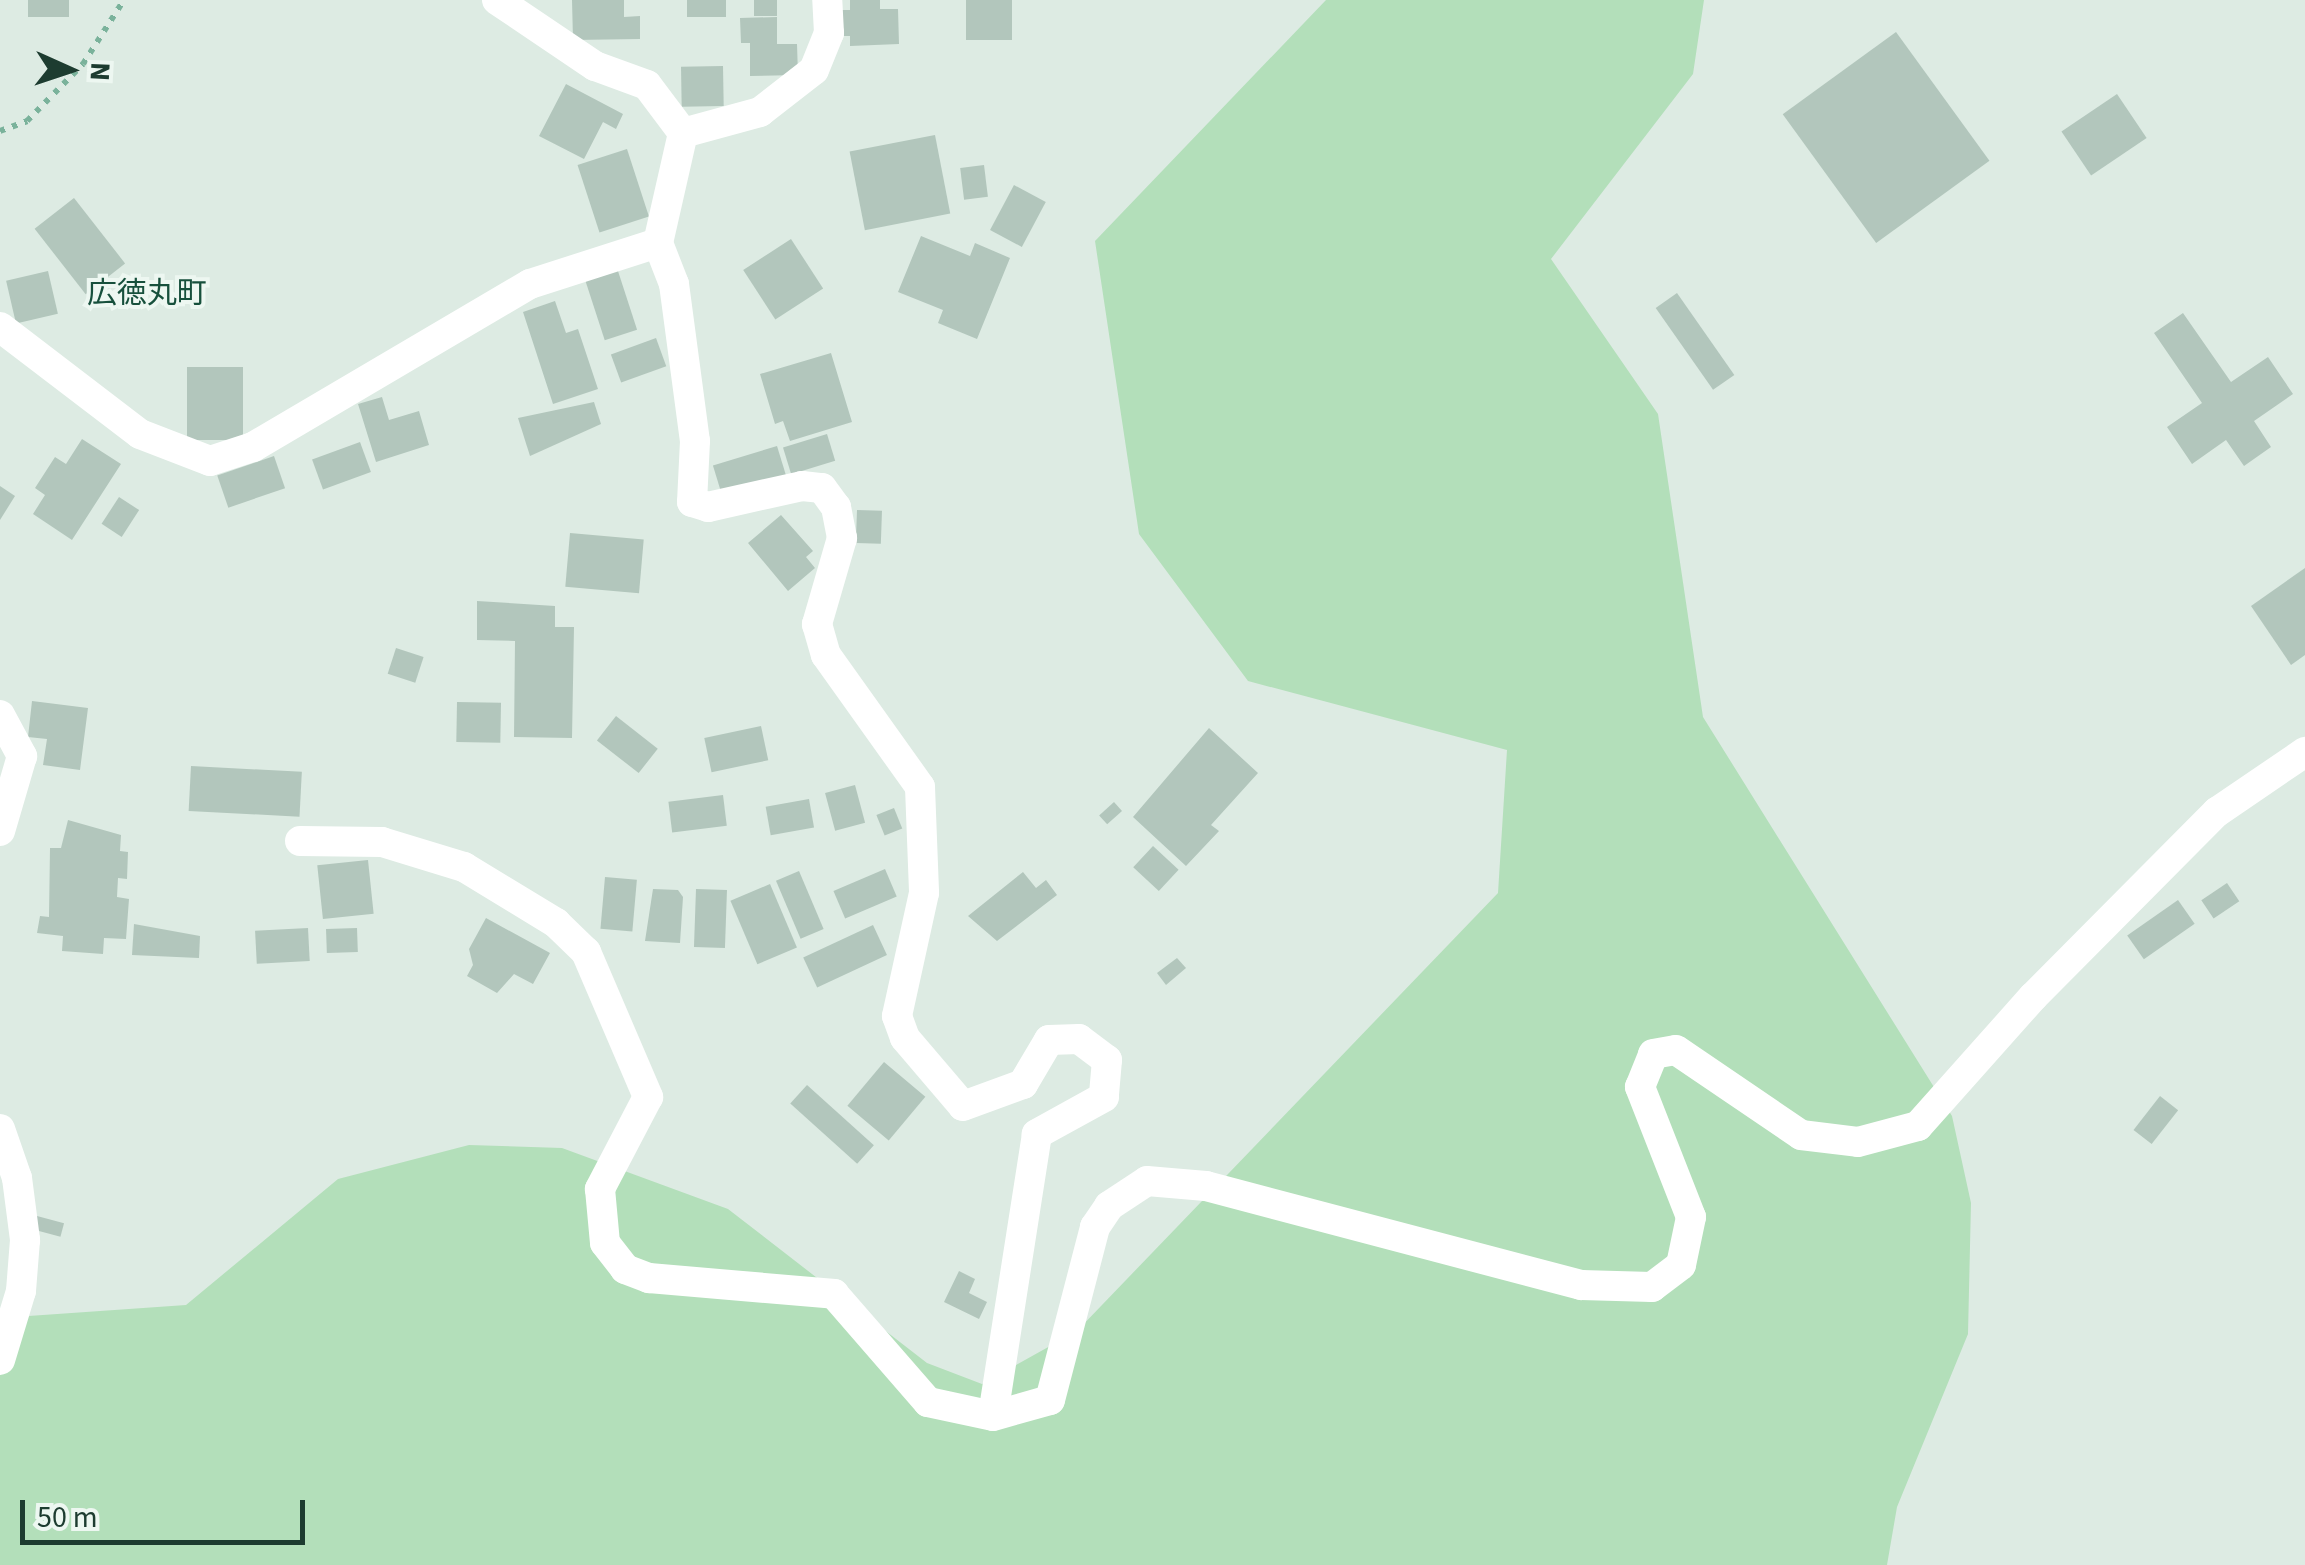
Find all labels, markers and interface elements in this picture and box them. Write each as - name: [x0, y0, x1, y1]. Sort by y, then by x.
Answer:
- north arrow: [20, 20, 120, 120]
- text: N: [79, 61, 120, 82]
- district label: 広徳丸町: [87, 276, 207, 312]
- scale bar: [25, 1480, 310, 1542]
- text: 50 m: [37, 1496, 98, 1539]

